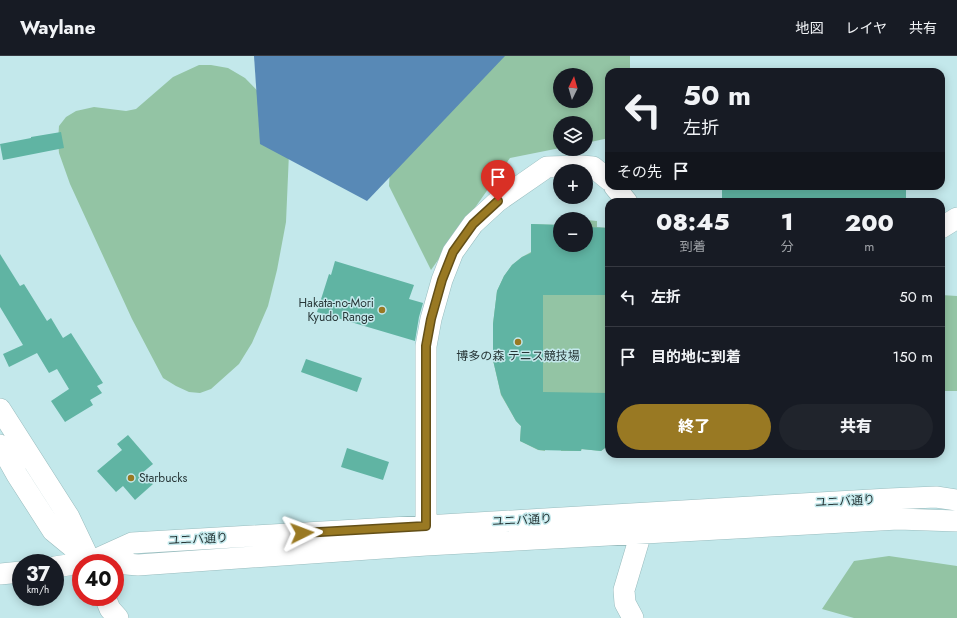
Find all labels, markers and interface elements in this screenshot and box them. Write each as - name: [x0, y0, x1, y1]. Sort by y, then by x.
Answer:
- text: Waylane: [20, 14, 96, 41]
- text: 地図: [795, 18, 823, 38]
- text: レイヤ: [845, 18, 887, 38]
- text: 共有: [909, 18, 937, 38]
- north arrow: [553, 68, 593, 108]
- map controls: [553, 68, 593, 252]
- text: 50 m: [683, 75, 751, 116]
- icon: left: [617, 84, 669, 136]
- text: 左折: [683, 115, 719, 141]
- button: layers: [553, 116, 593, 156]
- pin: [481, 160, 515, 201]
- icon: arrive: [670, 160, 692, 182]
- text: その先: [617, 161, 662, 183]
- button: +: [553, 164, 593, 204]
- icon: arrive: [487, 166, 509, 188]
- text: 08:45: [656, 204, 730, 239]
- text: 1: [781, 204, 794, 239]
- text: 200: [845, 205, 894, 240]
- button: −: [553, 212, 593, 252]
- text: 到着: [680, 237, 706, 256]
- text: 分: [781, 237, 794, 256]
- text: m: [864, 237, 874, 256]
- icon: left: [617, 286, 639, 308]
- text: 左折: [651, 286, 681, 308]
- text: 50 m: [899, 286, 933, 308]
- place label: Hakata-no-Mori Kyudo Range: [299, 294, 374, 326]
- marker: Hakata-no-Mori Kyudo Range: [377, 305, 387, 315]
- marker: 博多の森 テニス競技場: [513, 337, 523, 347]
- icon: arrive: [617, 346, 639, 368]
- text: 目的地に到着: [651, 346, 741, 368]
- text: 150 m: [893, 346, 933, 368]
- place label: 博多の森 テニス競技場: [456, 347, 580, 365]
- button: 終了: [617, 404, 771, 450]
- button: 共有: [779, 404, 933, 450]
- place label: Starbucks: [139, 469, 188, 487]
- marker: Starbucks: [126, 473, 136, 483]
- street label: ユニバ通り: [815, 490, 875, 512]
- street label: ユニバ通り: [492, 509, 552, 531]
- position arrow: [281, 512, 323, 554]
- street label: ユニバ通り: [168, 528, 228, 550]
- speed limit sign: 40: [72, 554, 124, 606]
- text: 37: [26, 560, 50, 589]
- text: km/h: [27, 582, 49, 597]

